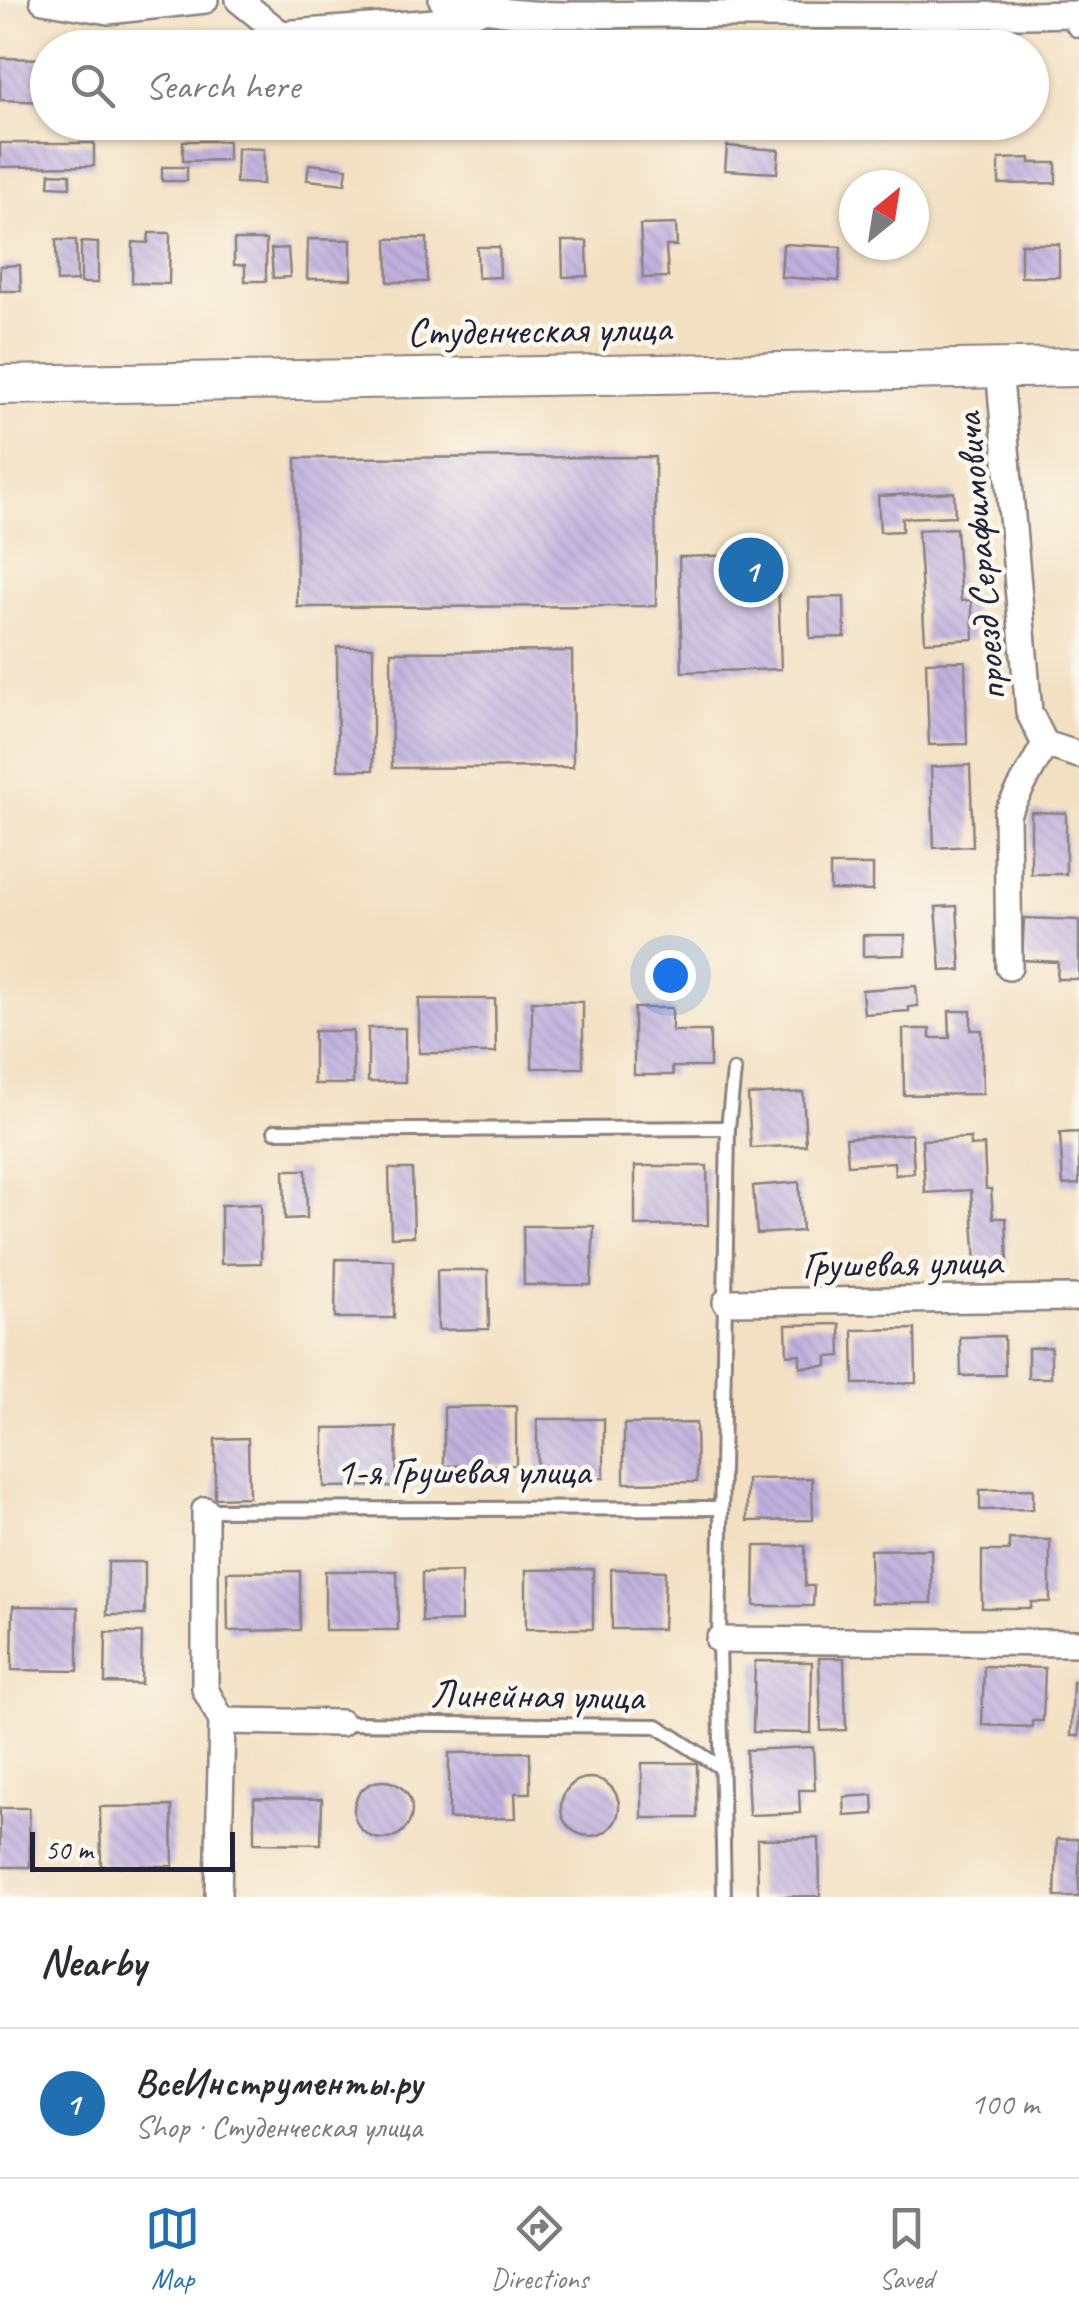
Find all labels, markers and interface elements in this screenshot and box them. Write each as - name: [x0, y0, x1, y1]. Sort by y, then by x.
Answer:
- search box: [30, 30, 1049, 140]
- icon: search: [65, 58, 120, 113]
- text: Search here: [145, 62, 300, 109]
- north arrow: [839, 170, 929, 260]
- street label: Студенческая улица: [407, 303, 674, 357]
- street label: проезд Серафимовича: [942, 408, 1017, 703]
- pin: 1: [718, 532, 784, 608]
- your location: [645, 950, 696, 1001]
- street label: Грушевая улица: [802, 1236, 1005, 1290]
- street label: 1-я Грушевая улица: [336, 1446, 593, 1496]
- street label: Линейная улица: [430, 1668, 647, 1722]
- scale bar: [30, 1827, 235, 1872]
- text: 50 m: [45, 1832, 93, 1867]
- text: Nearby: [40, 1936, 146, 1989]
- text: ВсеИнструменты.ру: [135, 2059, 422, 2106]
- text: 1: [65, 2083, 80, 2124]
- text: 100 m: [970, 2083, 1039, 2124]
- text: Shop · Студенческая улица: [135, 2106, 422, 2147]
- tab: Map: [145, 2201, 200, 2296]
- tab: Directions: [491, 2201, 588, 2296]
- tab: Saved: [879, 2201, 934, 2296]

